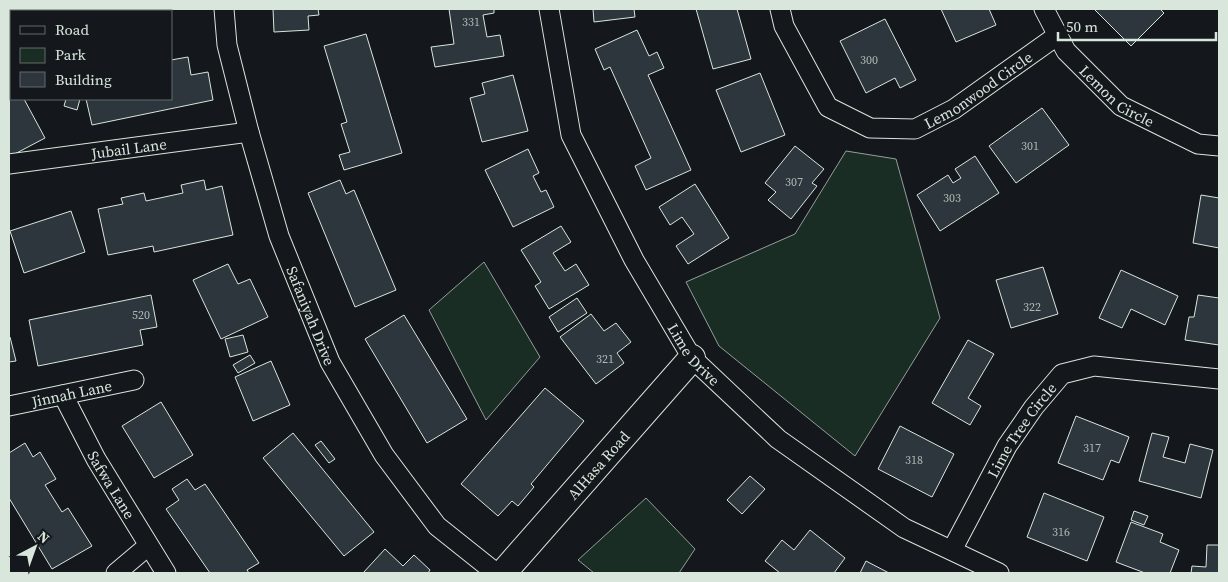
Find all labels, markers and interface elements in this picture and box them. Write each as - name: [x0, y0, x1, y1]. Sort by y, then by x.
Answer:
- legend: [10, 10, 172, 100]
- scale bar: [1058, 10, 1216, 42]
- house number: 331: [462, 14, 480, 30]
- text: 50 m: [1066, 16, 1098, 37]
- text: Road: [55, 19, 89, 40]
- text: Park: [55, 44, 87, 65]
- street label: Lemonwood Circle: [920, 46, 1037, 133]
- house number: 300: [860, 52, 878, 68]
- street label: Lemon Circle: [1075, 60, 1158, 132]
- text: Building: [55, 69, 112, 90]
- street label: Jubail Lane: [89, 133, 168, 164]
- house number: 301: [1021, 138, 1039, 154]
- house number: 307: [785, 174, 803, 190]
- house number: 303: [943, 190, 961, 206]
- street label: Safaniyah Drive: [282, 263, 341, 369]
- house number: 322: [1023, 299, 1041, 315]
- house number: 520: [132, 307, 150, 323]
- street label: Lime Drive: [663, 319, 725, 390]
- house number: 321: [596, 351, 614, 367]
- street label: Jinnah Lane: [29, 374, 114, 412]
- street label: Lime Tree Circle: [982, 378, 1061, 481]
- street label: AlHasa Road: [562, 426, 634, 504]
- house number: 317: [1083, 440, 1101, 456]
- street label: Safwa Lane: [83, 447, 141, 523]
- house number: 318: [905, 452, 923, 468]
- north arrow: [10, 522, 60, 572]
- house number: 316: [1052, 524, 1070, 540]
- text: N: [33, 526, 54, 548]

